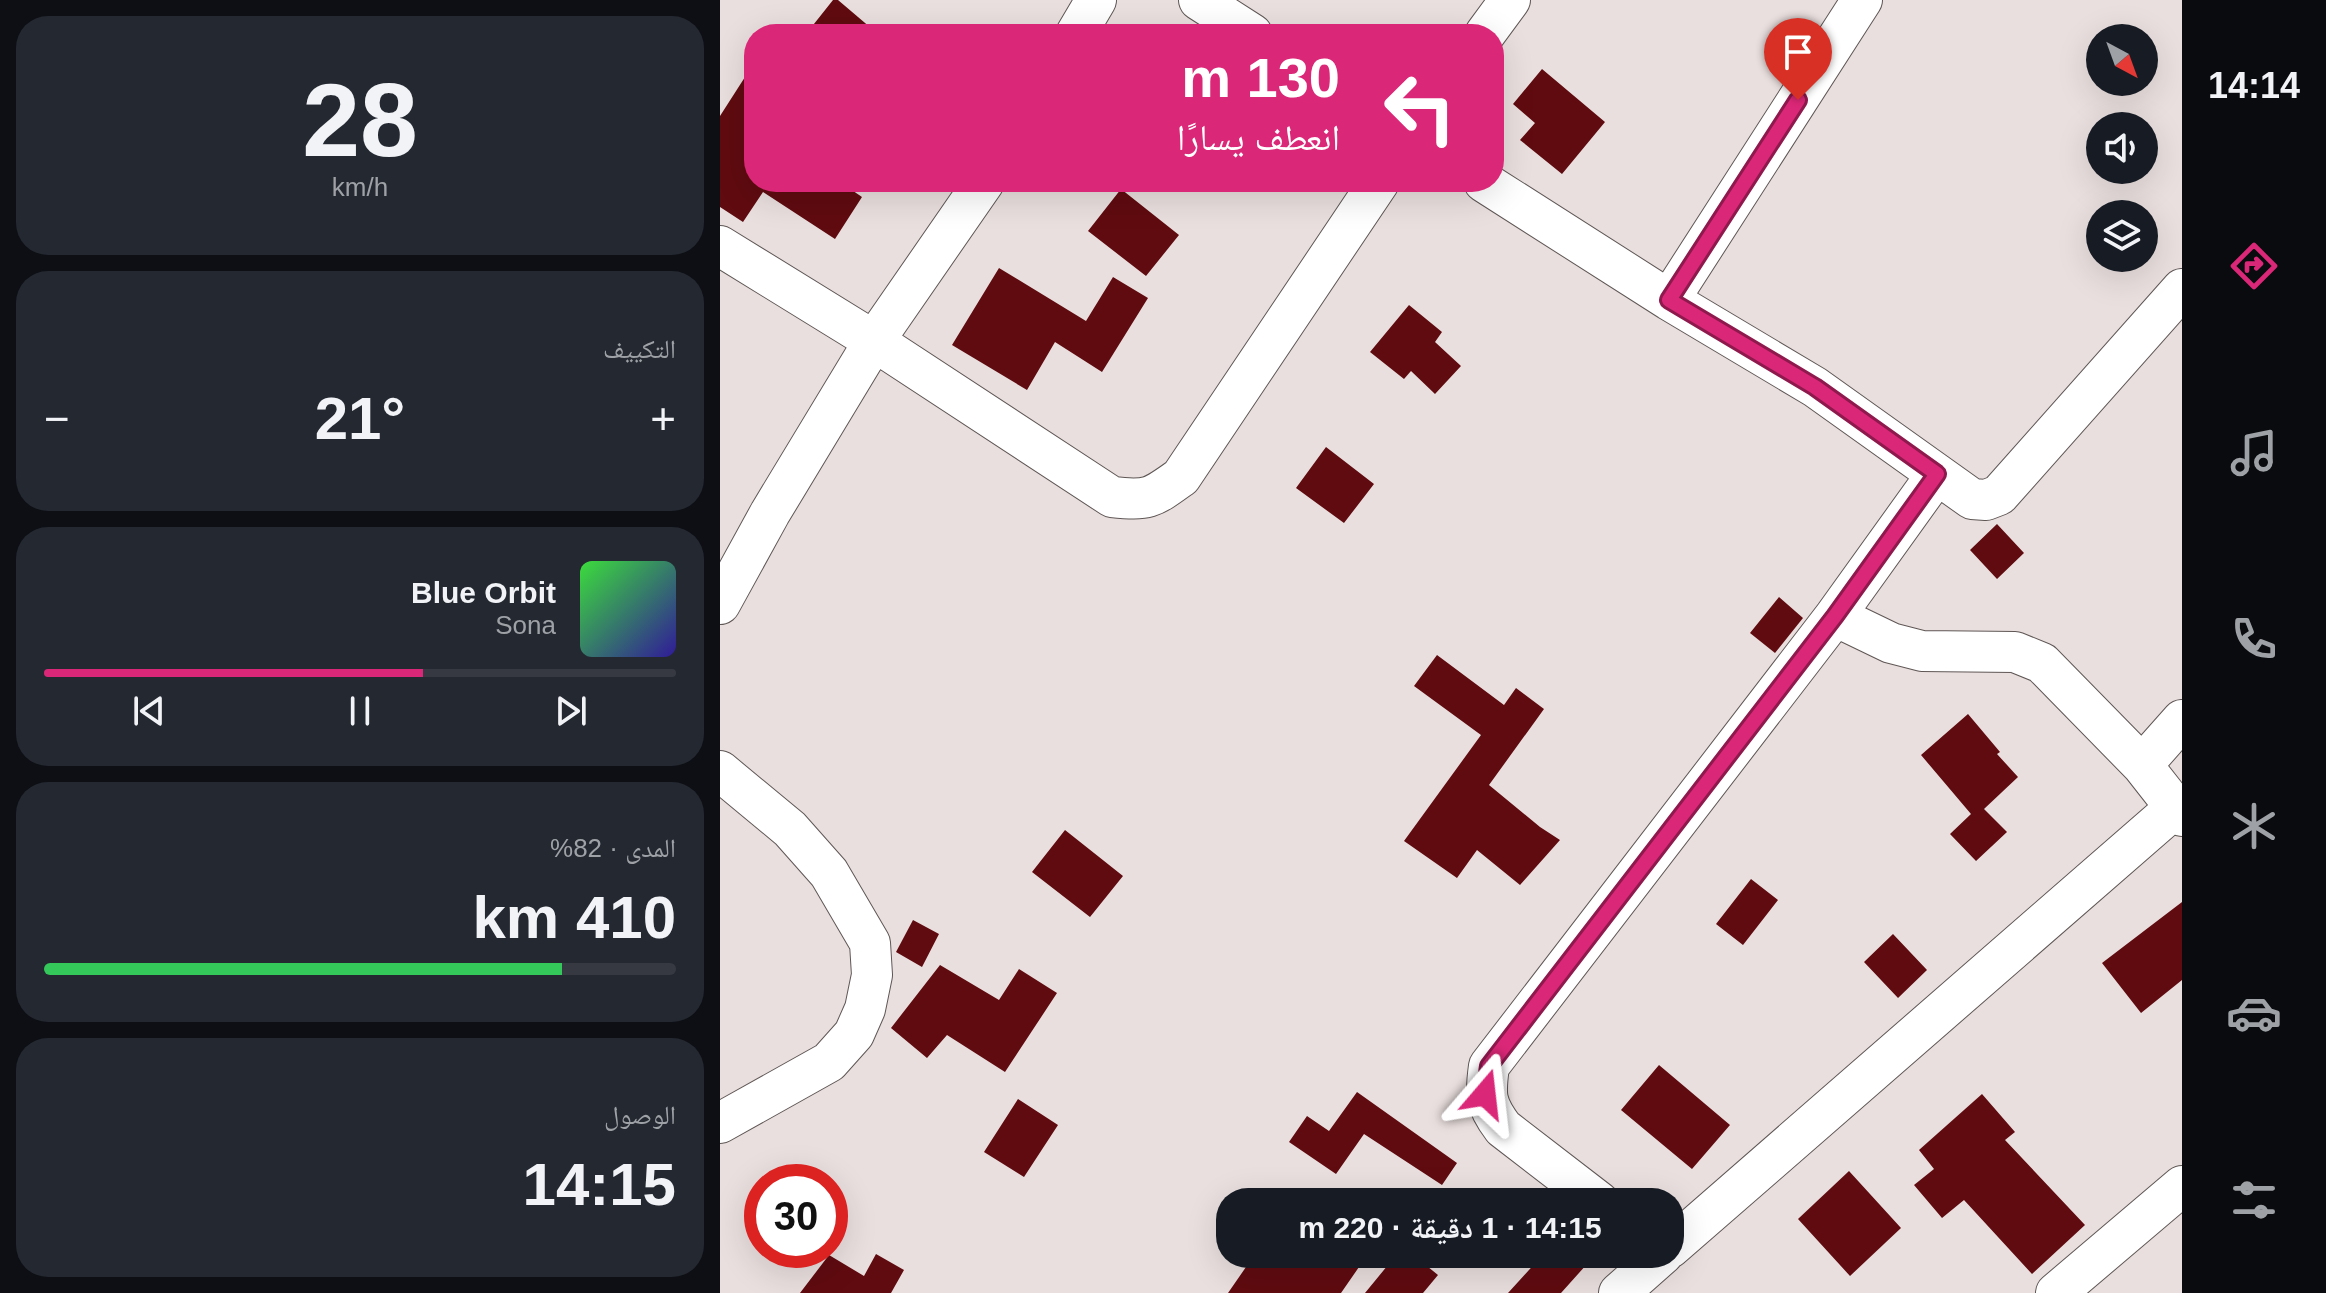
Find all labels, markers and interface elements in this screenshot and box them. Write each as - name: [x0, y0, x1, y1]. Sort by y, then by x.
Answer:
- pin: [1764, 18, 1832, 100]
- north arrow: [2086, 24, 2158, 96]
- map controls: [2086, 24, 2158, 272]
- icon: arrive: [1776, 30, 1820, 74]
- text: 130 m: [1181, 46, 1340, 109]
- icon: left: [1368, 56, 1472, 160]
- text: 28: [302, 62, 418, 178]
- text: 14:14: [2208, 65, 2300, 106]
- button: sound: [2086, 112, 2158, 184]
- text: انعطف يسارًا: [1177, 117, 1340, 158]
- text: km/h: [332, 172, 388, 202]
- button: layers: [2086, 200, 2158, 272]
- icon: directions: [2226, 238, 2282, 294]
- text: التكييف: [603, 334, 676, 364]
- text: 21°: [315, 385, 405, 452]
- text: −: [44, 394, 70, 443]
- text: +: [650, 394, 676, 443]
- icon: music: [2226, 425, 2282, 481]
- text: Blue Orbit: [411, 576, 556, 609]
- text: Sona: [495, 610, 556, 640]
- icon: phone: [2226, 611, 2282, 667]
- icon: previous: [127, 689, 171, 733]
- icon: pause: [338, 689, 382, 733]
- icon: next: [549, 689, 593, 733]
- icon: climate: [2226, 798, 2282, 854]
- text: المدى · 82%: [550, 833, 676, 863]
- text: 410 km: [473, 884, 676, 951]
- icon: car: [2226, 985, 2282, 1041]
- position arrow: [1443, 1052, 1527, 1136]
- text: الوصول: [604, 1100, 676, 1130]
- text: 14:15: [523, 1151, 676, 1218]
- speed limit sign: 30: [744, 1164, 848, 1268]
- icon: filters: [2226, 1172, 2282, 1228]
- text: 14:15 · 1 دقيقة · 220 m: [1298, 1211, 1602, 1244]

